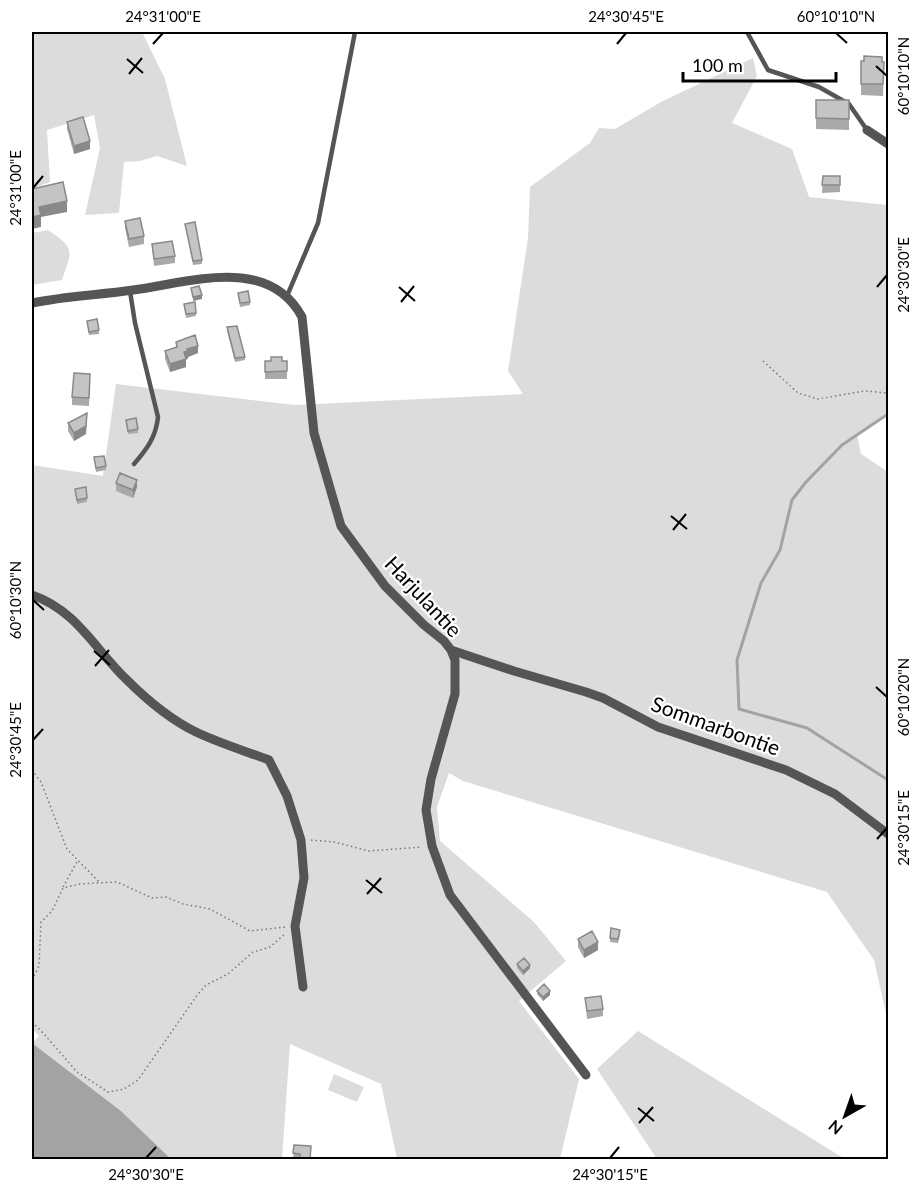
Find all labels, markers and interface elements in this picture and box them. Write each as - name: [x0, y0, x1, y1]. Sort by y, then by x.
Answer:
- text: 24°31'00"E: [125, 7, 201, 25]
- text: 24°30'45"E: [588, 7, 664, 25]
- text: 60°10'10"N: [797, 7, 875, 25]
- text: 60°10'10"N: [894, 37, 912, 115]
- scale bar: [683, 45, 836, 83]
- text: 100 m: [692, 54, 743, 76]
- text: 24°31'00"E: [6, 150, 24, 226]
- text: 24°30'30"E: [894, 237, 912, 313]
- street label: Harjulantie: [380, 550, 468, 642]
- text: 60°10'30"N: [6, 561, 24, 639]
- text: 60°10'20"N: [894, 658, 912, 736]
- street label: Sommarbontie: [648, 690, 784, 760]
- text: 24°30'45"E: [6, 702, 24, 778]
- text: 24°30'15"E: [894, 790, 912, 866]
- north arrow: [815, 1086, 875, 1146]
- text: N: [824, 1117, 846, 1139]
- text: 24°30'30"E: [108, 1165, 184, 1183]
- text: 24°30'15"E: [572, 1165, 648, 1183]

